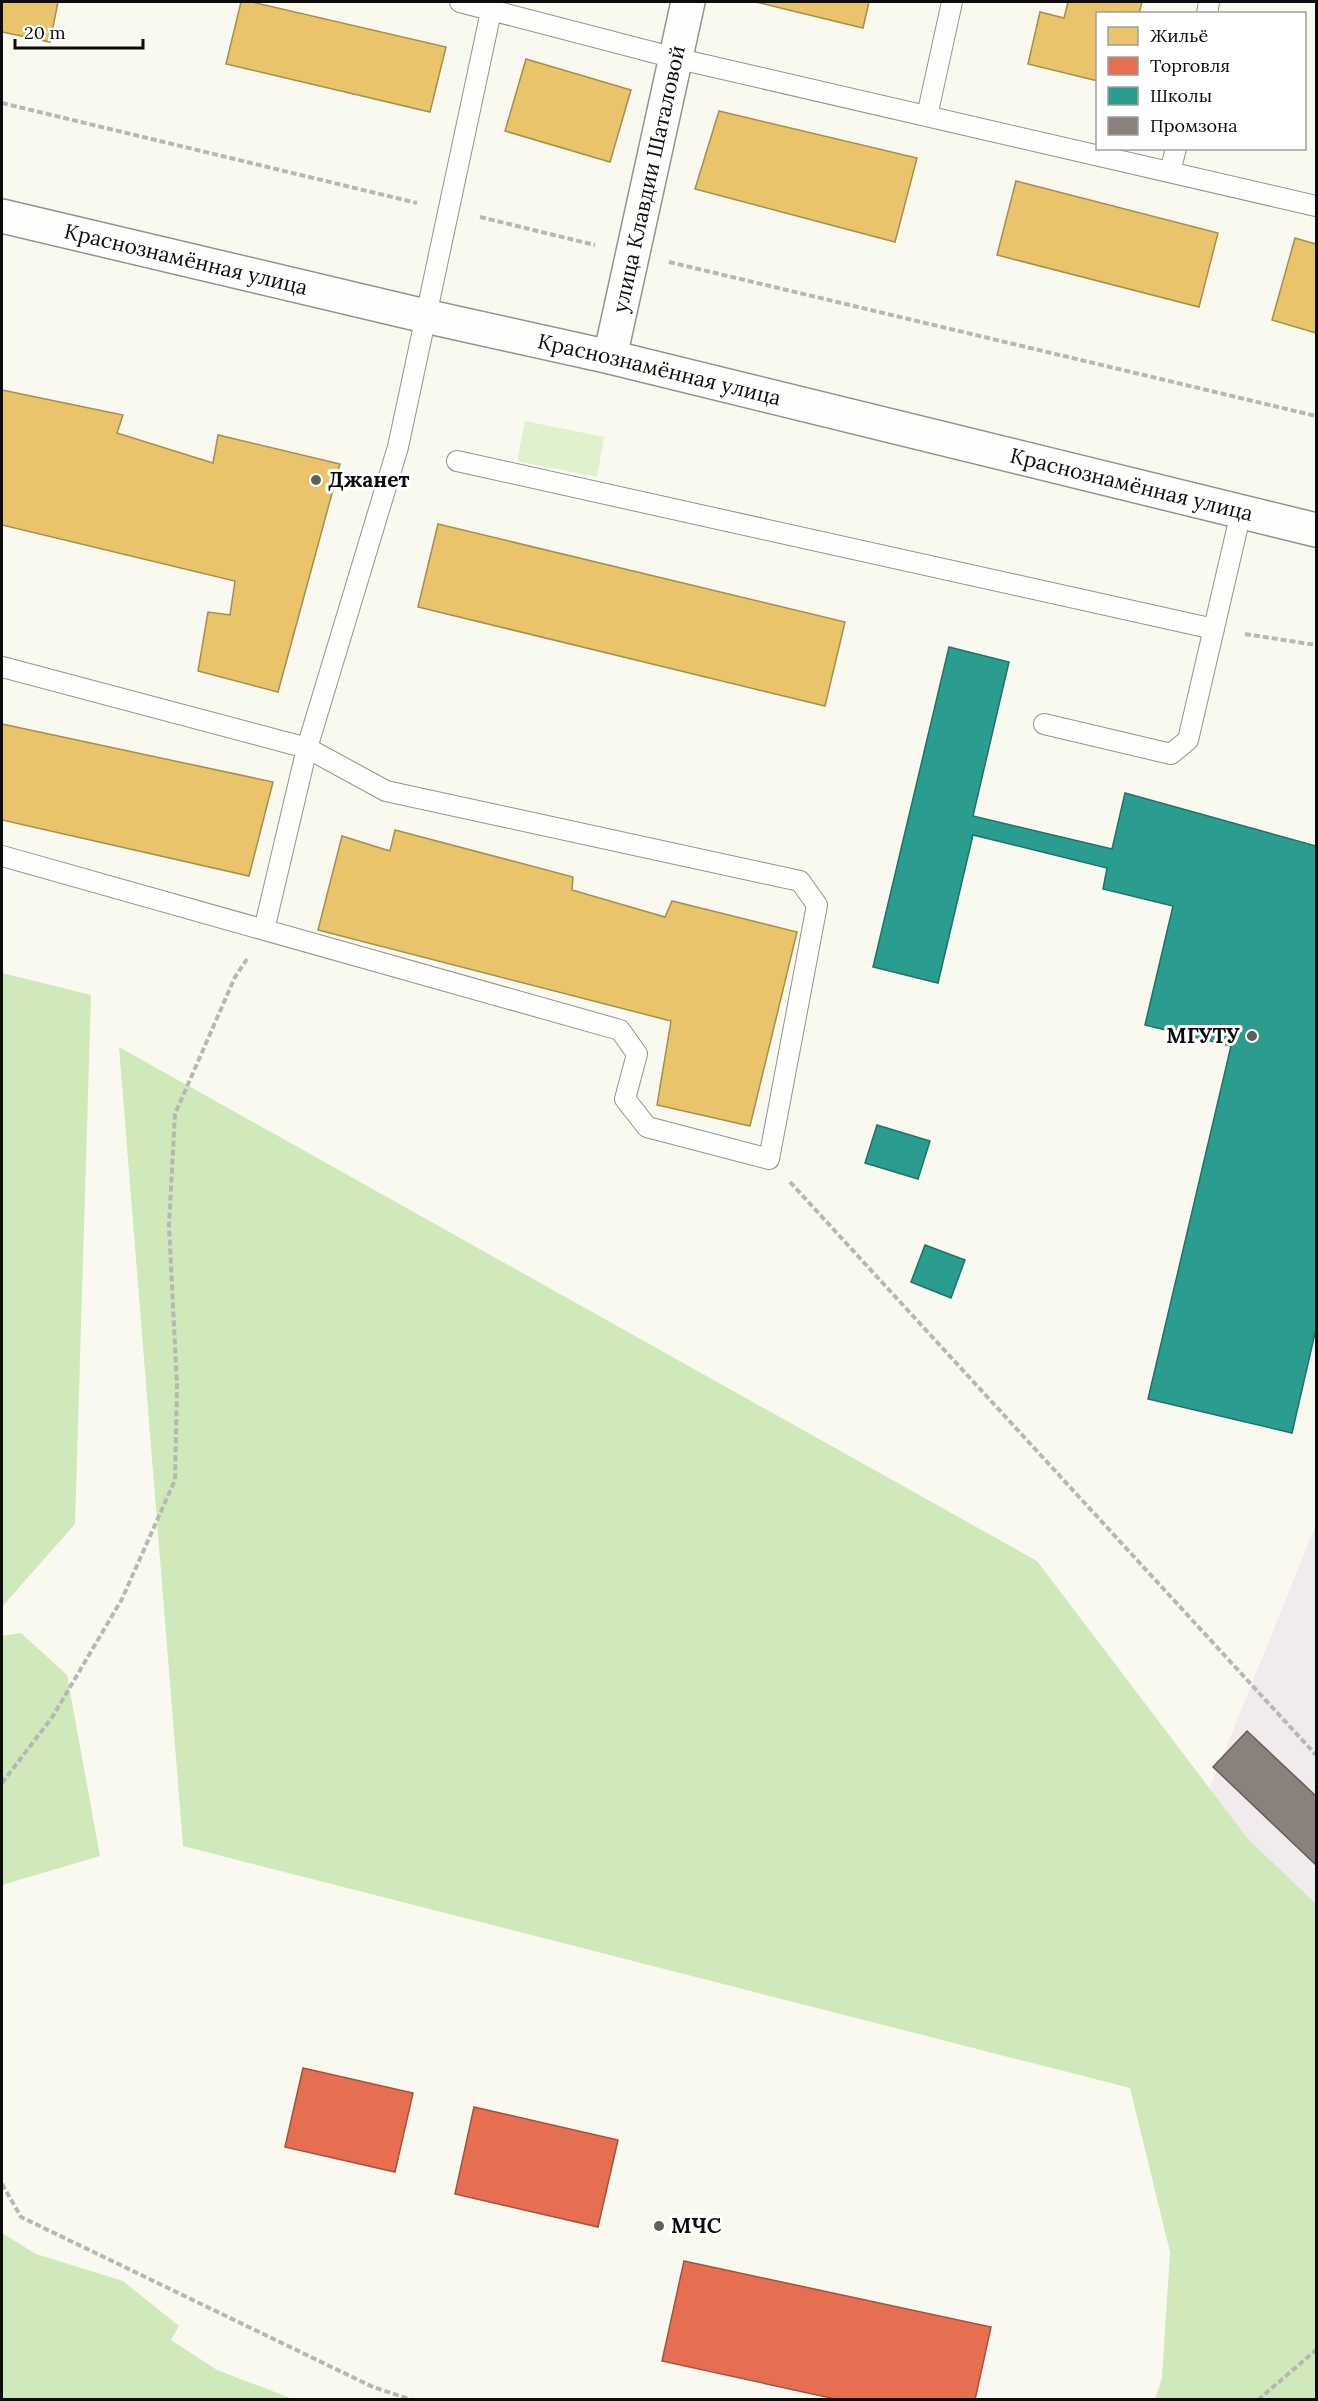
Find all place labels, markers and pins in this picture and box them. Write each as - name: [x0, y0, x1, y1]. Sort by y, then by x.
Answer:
- place label: Джанет: [328, 466, 410, 493]
- marker: Джанет: [309, 473, 323, 487]
- place label: МГУТУ: [1166, 1022, 1240, 1049]
- marker: МГУТУ: [1245, 1029, 1259, 1043]
- place label: МЧС: [671, 2212, 722, 2239]
- marker: МЧС: [652, 2219, 666, 2233]

